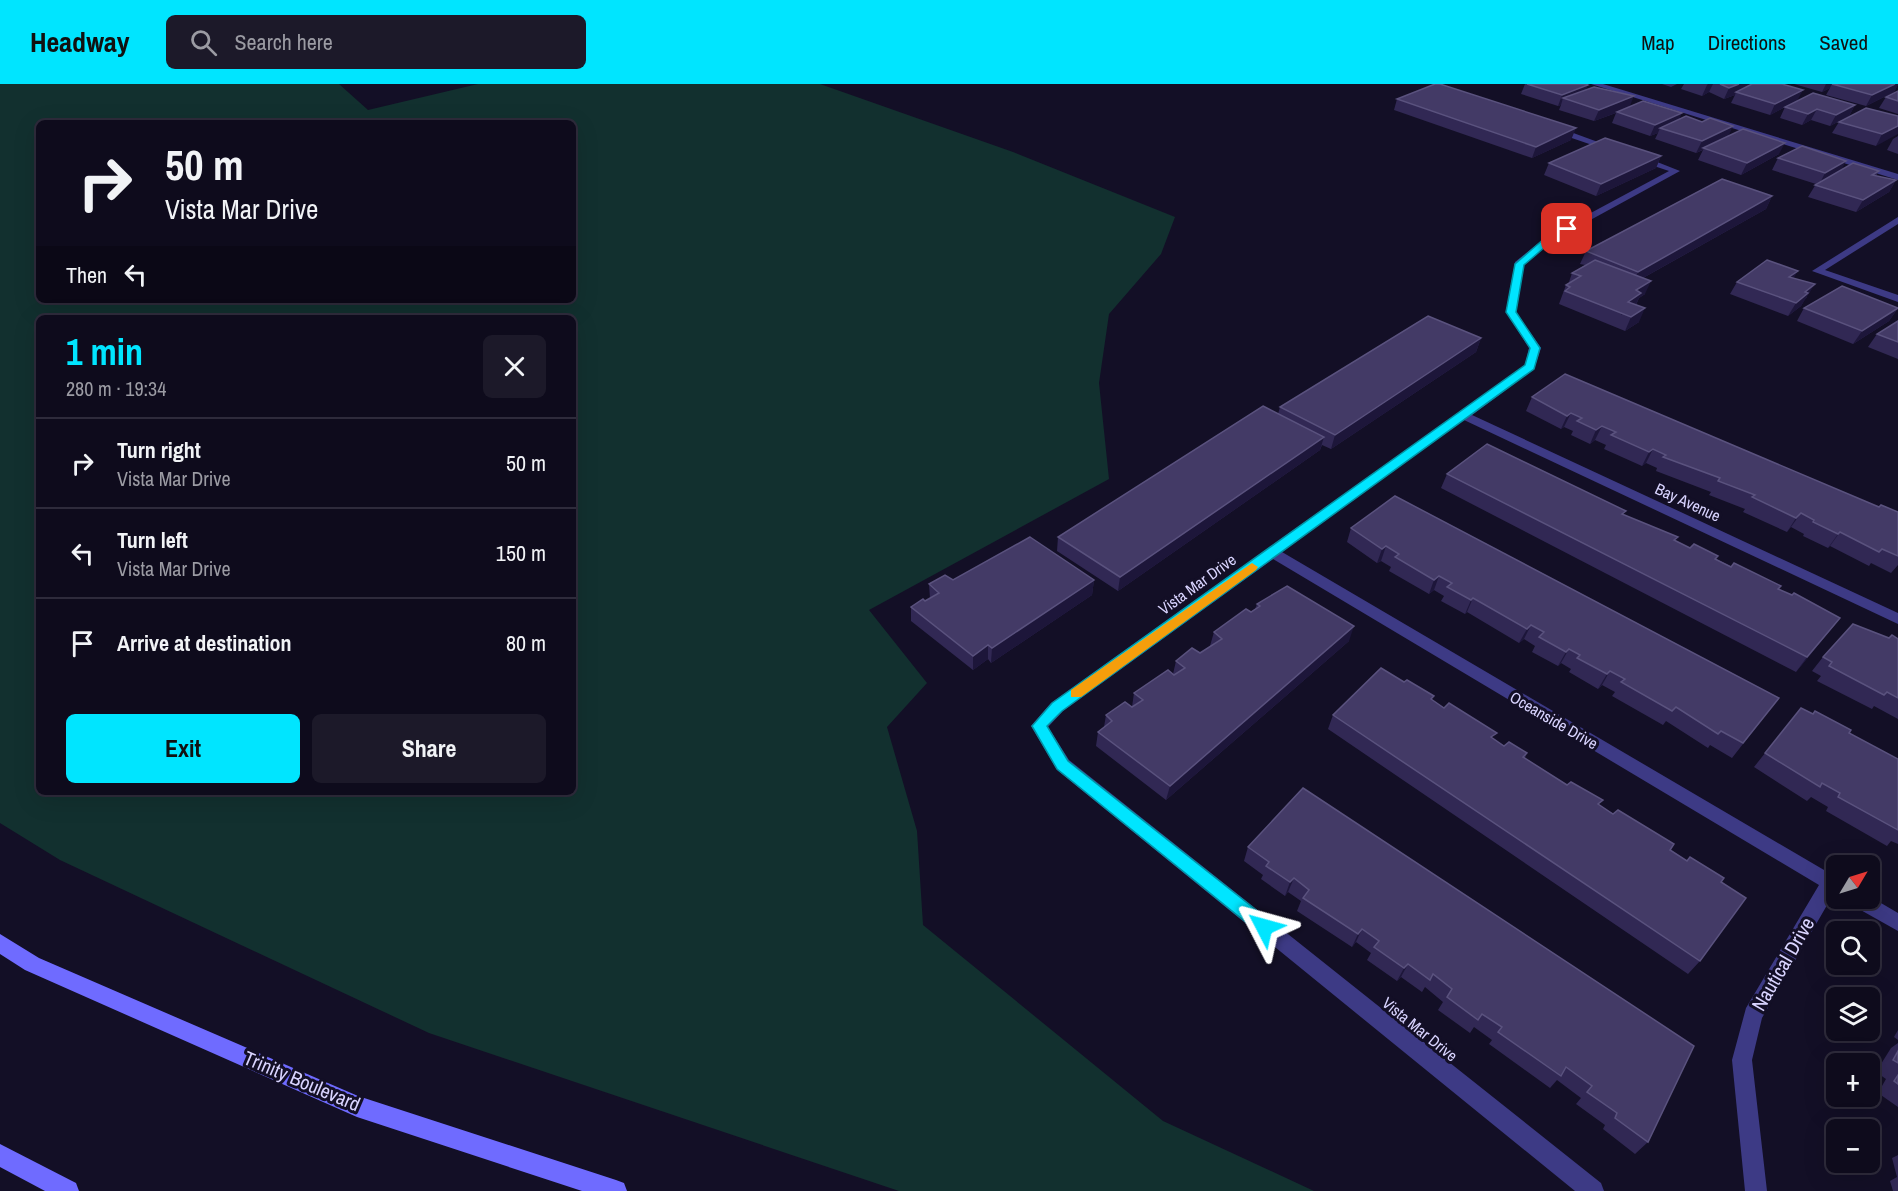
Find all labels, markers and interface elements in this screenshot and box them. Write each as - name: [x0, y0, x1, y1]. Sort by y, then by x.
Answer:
- search box: [166, 15, 586, 69]
- text: Headway: [30, 23, 130, 61]
- icon: search: [187, 26, 220, 59]
- text: Search here: [235, 27, 333, 57]
- text: Map: [1641, 28, 1675, 57]
- text: Directions: [1708, 28, 1786, 57]
- text: Saved: [1819, 28, 1868, 57]
- text: 50 m: [165, 137, 244, 193]
- icon: right: [66, 144, 144, 222]
- text: Vista Mar Drive: [165, 191, 318, 227]
- pin: [1541, 203, 1592, 254]
- icon: arrive: [1550, 212, 1583, 245]
- icon: left: [119, 258, 152, 291]
- text: Then: [66, 260, 107, 290]
- text: 1 min: [66, 328, 143, 376]
- button: close: [483, 335, 546, 398]
- text: 280 m · 19:34: [66, 375, 166, 402]
- text: Turn right: [117, 435, 201, 465]
- icon: right: [66, 447, 99, 480]
- text: 50 m: [506, 448, 546, 478]
- text: Vista Mar Drive: [117, 465, 231, 492]
- street label: Bay Avenue: [1652, 477, 1724, 527]
- text: Turn left: [117, 525, 188, 555]
- icon: left: [66, 537, 99, 570]
- text: 150 m: [496, 538, 546, 568]
- street label: Vista Mar Drive: [1154, 548, 1240, 620]
- text: Vista Mar Drive: [117, 555, 231, 582]
- icon: arrive: [66, 627, 99, 660]
- text: Arrive at destination: [117, 628, 291, 658]
- text: 80 m: [506, 628, 546, 658]
- street label: Oceanside Drive: [1506, 686, 1602, 754]
- button: Exit: [66, 714, 300, 783]
- button: Share: [312, 714, 546, 783]
- north arrow: [1826, 855, 1880, 909]
- map controls: [1826, 855, 1880, 1173]
- position arrow: [1232, 895, 1296, 959]
- street label: Nautical Drive: [1745, 912, 1820, 1015]
- button: search: [1826, 921, 1880, 975]
- button: layers: [1826, 987, 1880, 1041]
- street label: Vista Mar Drive: [1378, 992, 1462, 1066]
- street label: Trinity Boulevard: [240, 1044, 365, 1117]
- button: +: [1826, 1053, 1880, 1107]
- button: −: [1826, 1119, 1880, 1173]

